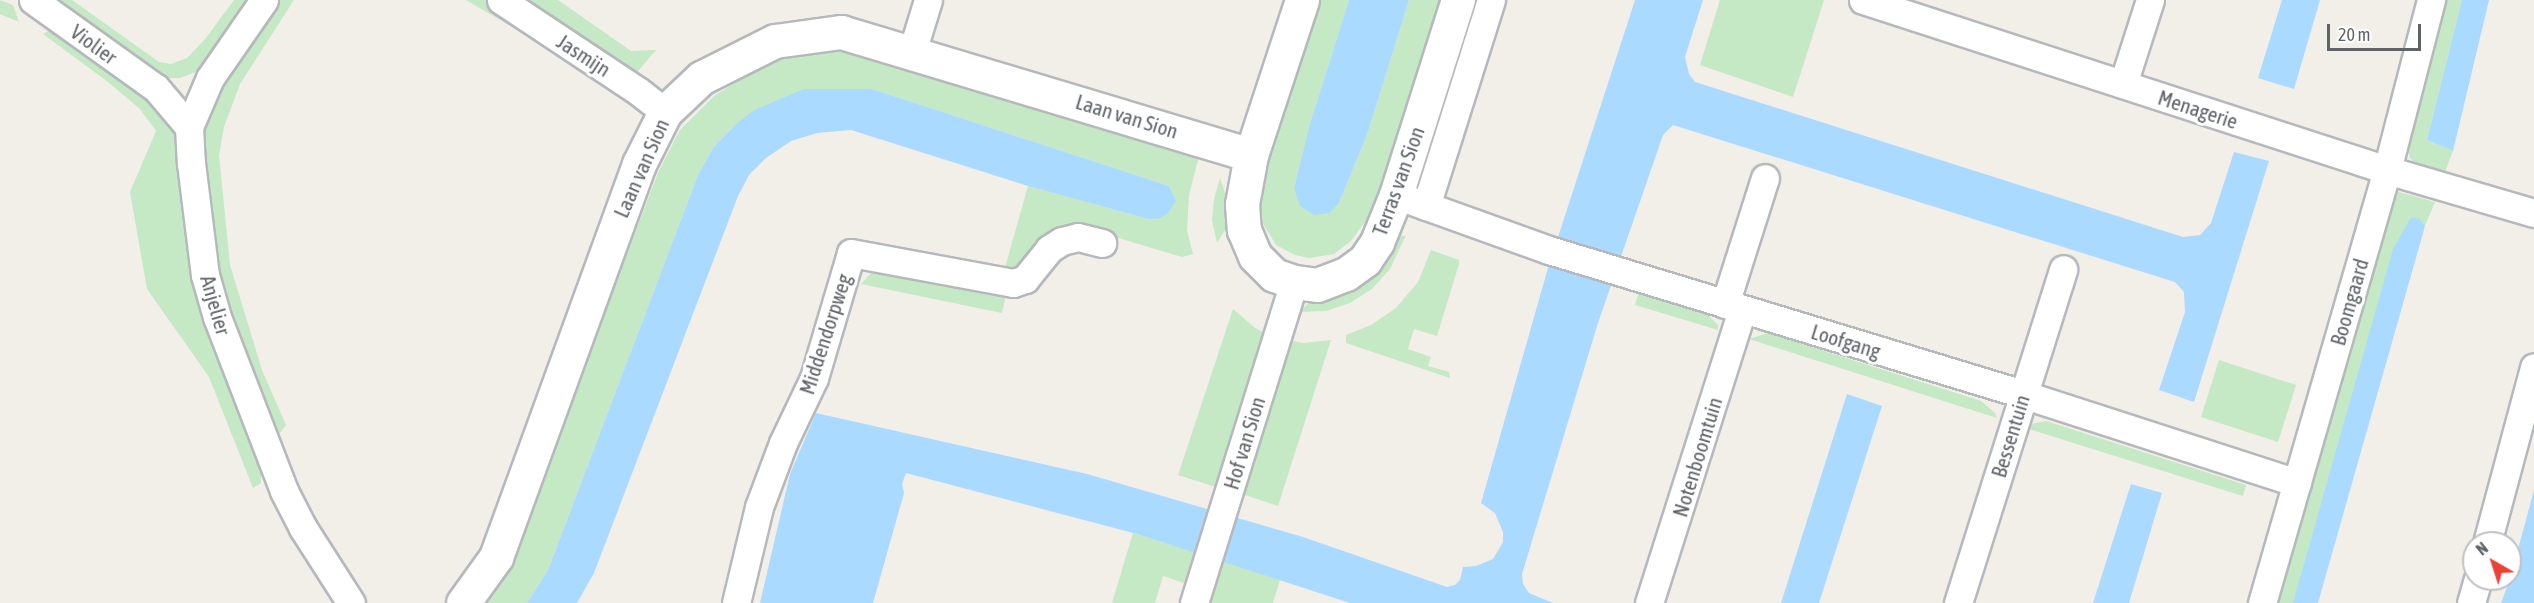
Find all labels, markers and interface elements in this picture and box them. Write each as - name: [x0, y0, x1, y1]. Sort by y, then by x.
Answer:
- scale bar: [2330, 12, 2424, 50]
- street label: Violier: [66, 19, 122, 69]
- text: 20 m: [2338, 24, 2370, 45]
- street label: Jasmijn: [552, 28, 616, 82]
- street label: Menagerie: [2155, 84, 2241, 134]
- street label: Laan van Sion: [1073, 88, 1181, 144]
- street label: Laan van Sion: [608, 115, 674, 221]
- street label: Terras van Sion: [1367, 123, 1429, 239]
- street label: Boomgaard: [2325, 256, 2373, 348]
- street label: Middendorpweg: [794, 271, 856, 397]
- street label: Anjelier: [195, 272, 237, 338]
- street label: Loofgang: [1808, 319, 1884, 363]
- street label: Bessentuin: [1985, 392, 2035, 480]
- street label: Hof van Sion: [1218, 394, 1270, 492]
- street label: Notenboomtuin: [1667, 394, 1727, 520]
- north arrow: [2462, 531, 2522, 591]
- text: N: [2473, 539, 2491, 559]

